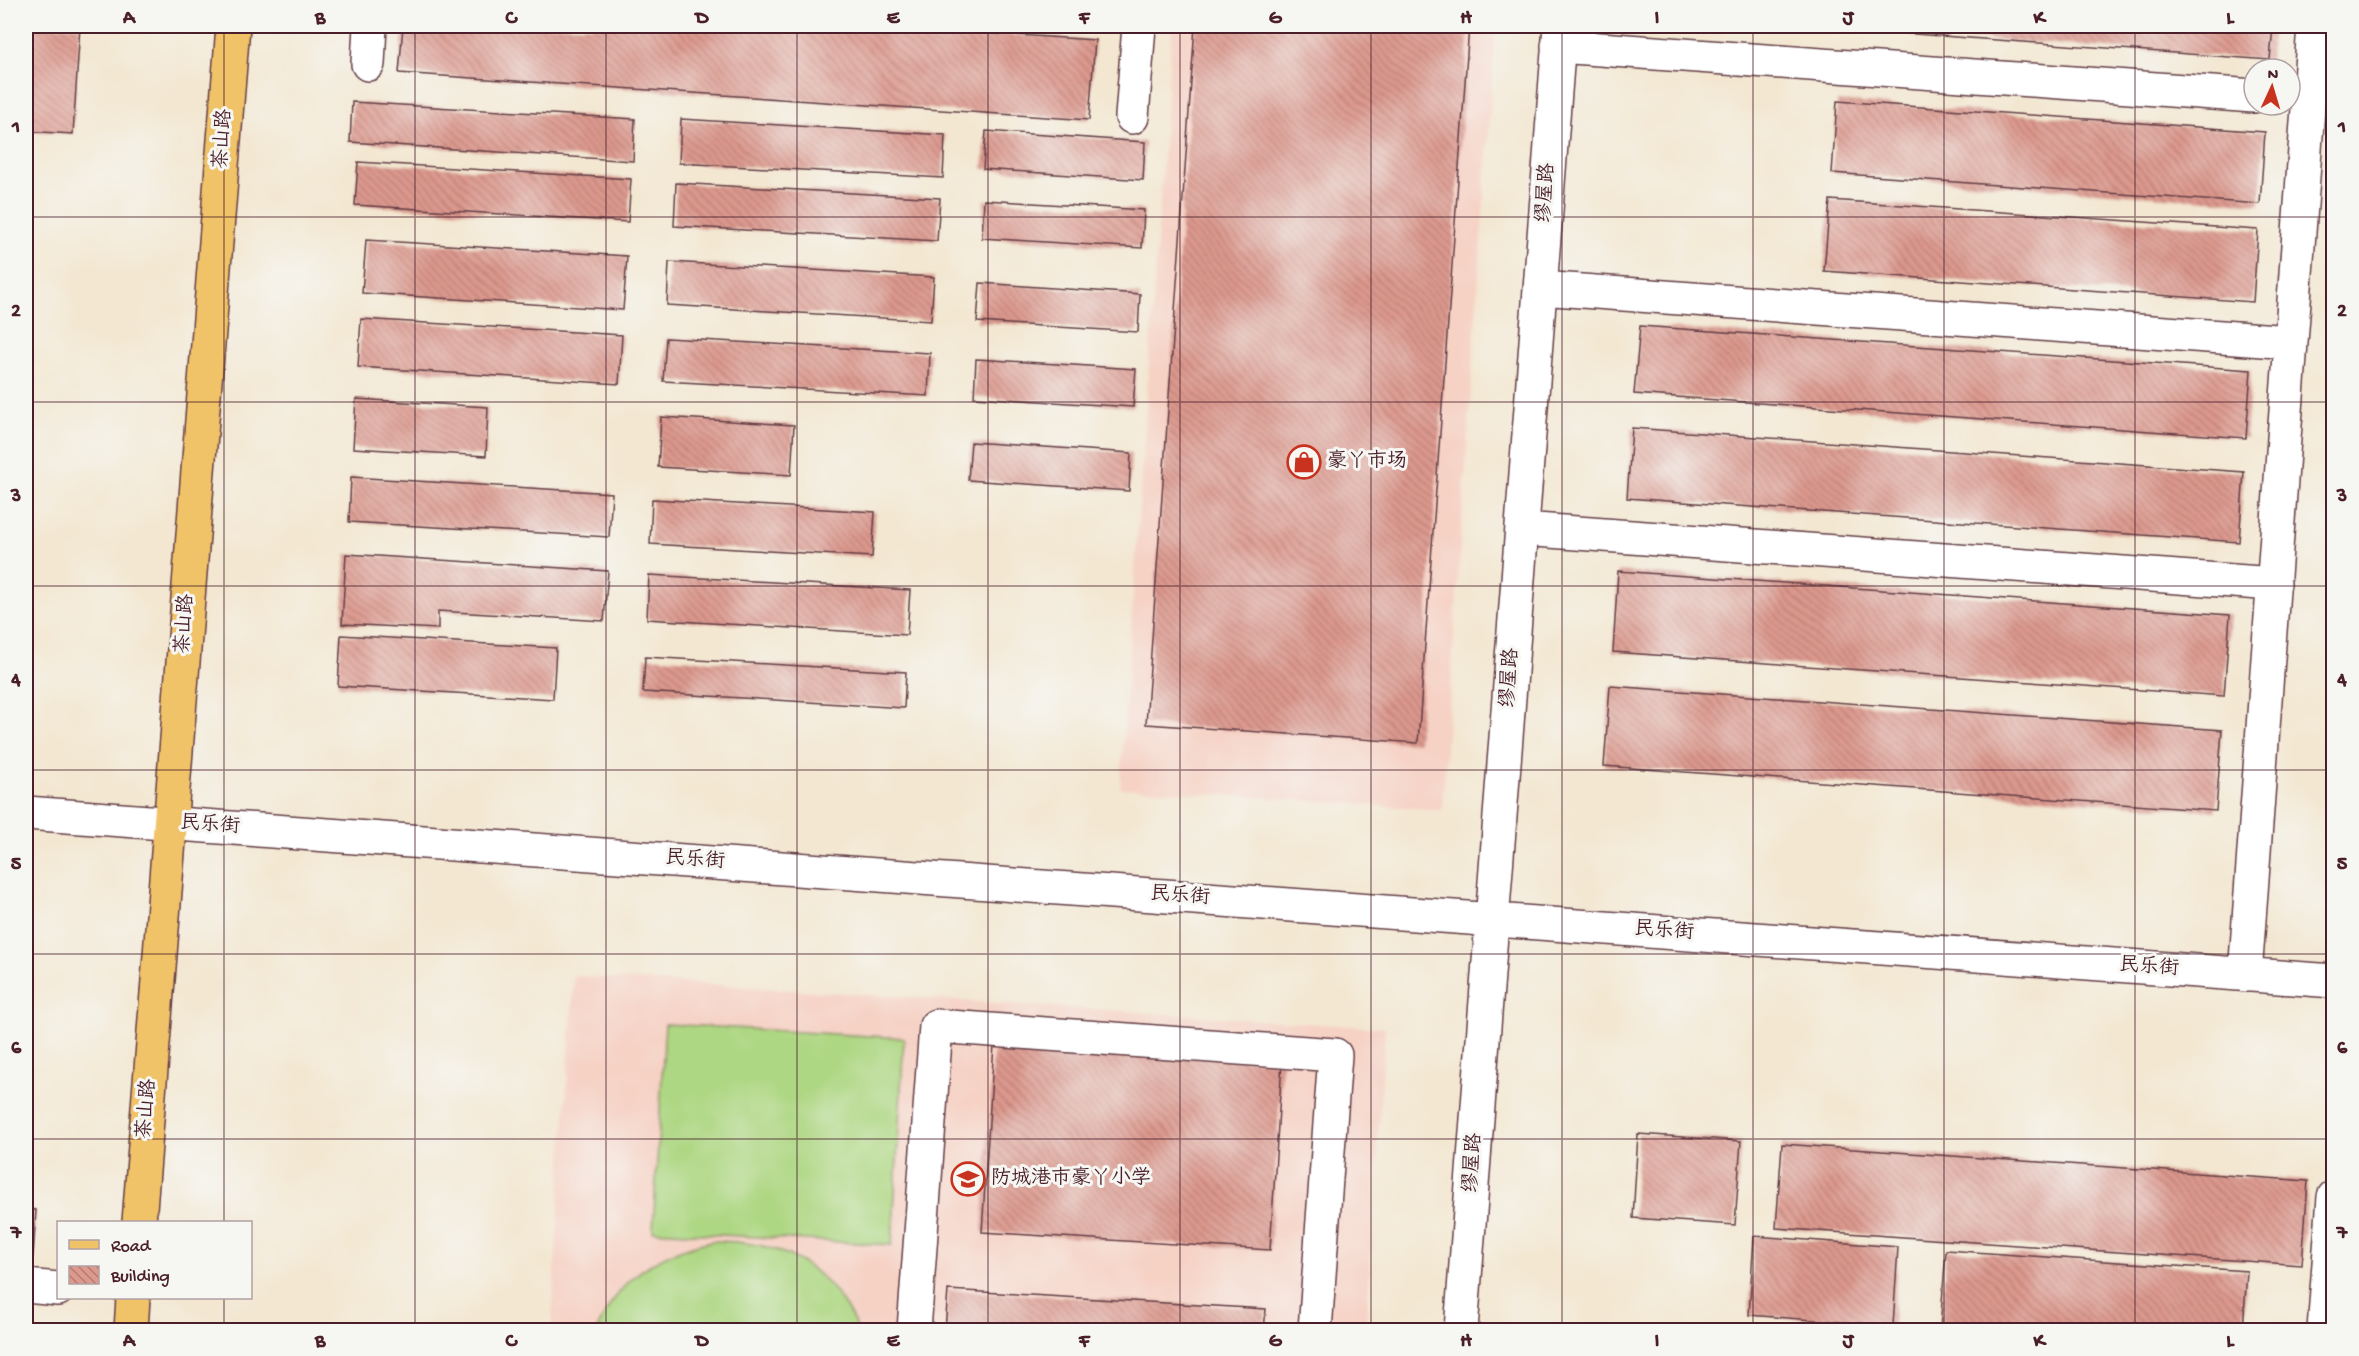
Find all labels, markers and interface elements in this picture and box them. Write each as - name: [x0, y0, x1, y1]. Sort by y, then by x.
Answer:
- text: A: [122, 8, 137, 31]
- text: B: [314, 8, 326, 31]
- text: C: [505, 8, 519, 31]
- text: D: [693, 8, 709, 31]
- text: E: [887, 8, 901, 31]
- text: F: [1078, 8, 1091, 31]
- text: G: [1269, 8, 1283, 31]
- text: H: [1460, 8, 1472, 31]
- text: I: [1655, 8, 1660, 31]
- text: J: [1842, 8, 1855, 31]
- text: K: [2032, 8, 2047, 31]
- text: L: [2226, 8, 2235, 31]
- north arrow: [2242, 57, 2302, 117]
- text: N: [2267, 66, 2279, 85]
- street label: 茶山路: [208, 107, 238, 170]
- text: 1: [11, 117, 20, 140]
- text: 1: [2337, 117, 2346, 140]
- street label: 缪屋路: [1531, 161, 1561, 224]
- text: 2: [11, 301, 21, 324]
- text: 2: [2337, 301, 2347, 324]
- shop icon: 豪丫市场: [1286, 444, 1322, 480]
- place label: 豪丫市场: [1327, 449, 1407, 474]
- text: 3: [10, 486, 21, 509]
- text: 3: [2336, 486, 2347, 509]
- street label: 茶山路: [170, 592, 200, 655]
- street label: 缪屋路: [1495, 646, 1525, 709]
- text: 4: [10, 670, 21, 693]
- text: 4: [2336, 670, 2347, 693]
- street label: 民乐街: [179, 811, 241, 840]
- street label: 民乐街: [664, 846, 726, 875]
- text: 5: [11, 854, 22, 877]
- text: 5: [2337, 854, 2348, 877]
- street label: 民乐街: [1149, 882, 1211, 911]
- street label: 民乐街: [1633, 917, 1695, 946]
- street label: 民乐街: [2118, 953, 2180, 982]
- text: 6: [11, 1038, 22, 1061]
- text: 6: [2337, 1038, 2348, 1061]
- street label: 茶山路: [132, 1077, 162, 1140]
- street label: 缪屋路: [1458, 1131, 1488, 1194]
- school or university icon: 防城港市豪丫小学: [950, 1161, 986, 1197]
- place label: 防城港市豪丫小学: [991, 1166, 1151, 1191]
- legend: [57, 1221, 252, 1299]
- text: 7: [10, 1223, 23, 1246]
- text: 7: [2336, 1223, 2349, 1246]
- text: Road: [111, 1237, 152, 1258]
- text: Building: [110, 1267, 170, 1288]
- text: A: [122, 1331, 137, 1354]
- text: B: [314, 1331, 326, 1354]
- text: C: [505, 1331, 519, 1354]
- text: D: [693, 1331, 709, 1354]
- text: E: [887, 1331, 901, 1354]
- text: F: [1078, 1331, 1091, 1354]
- text: G: [1269, 1331, 1283, 1354]
- text: H: [1460, 1331, 1472, 1354]
- text: I: [1655, 1331, 1660, 1354]
- text: J: [1842, 1331, 1855, 1354]
- text: K: [2032, 1331, 2047, 1354]
- text: L: [2226, 1331, 2235, 1354]

